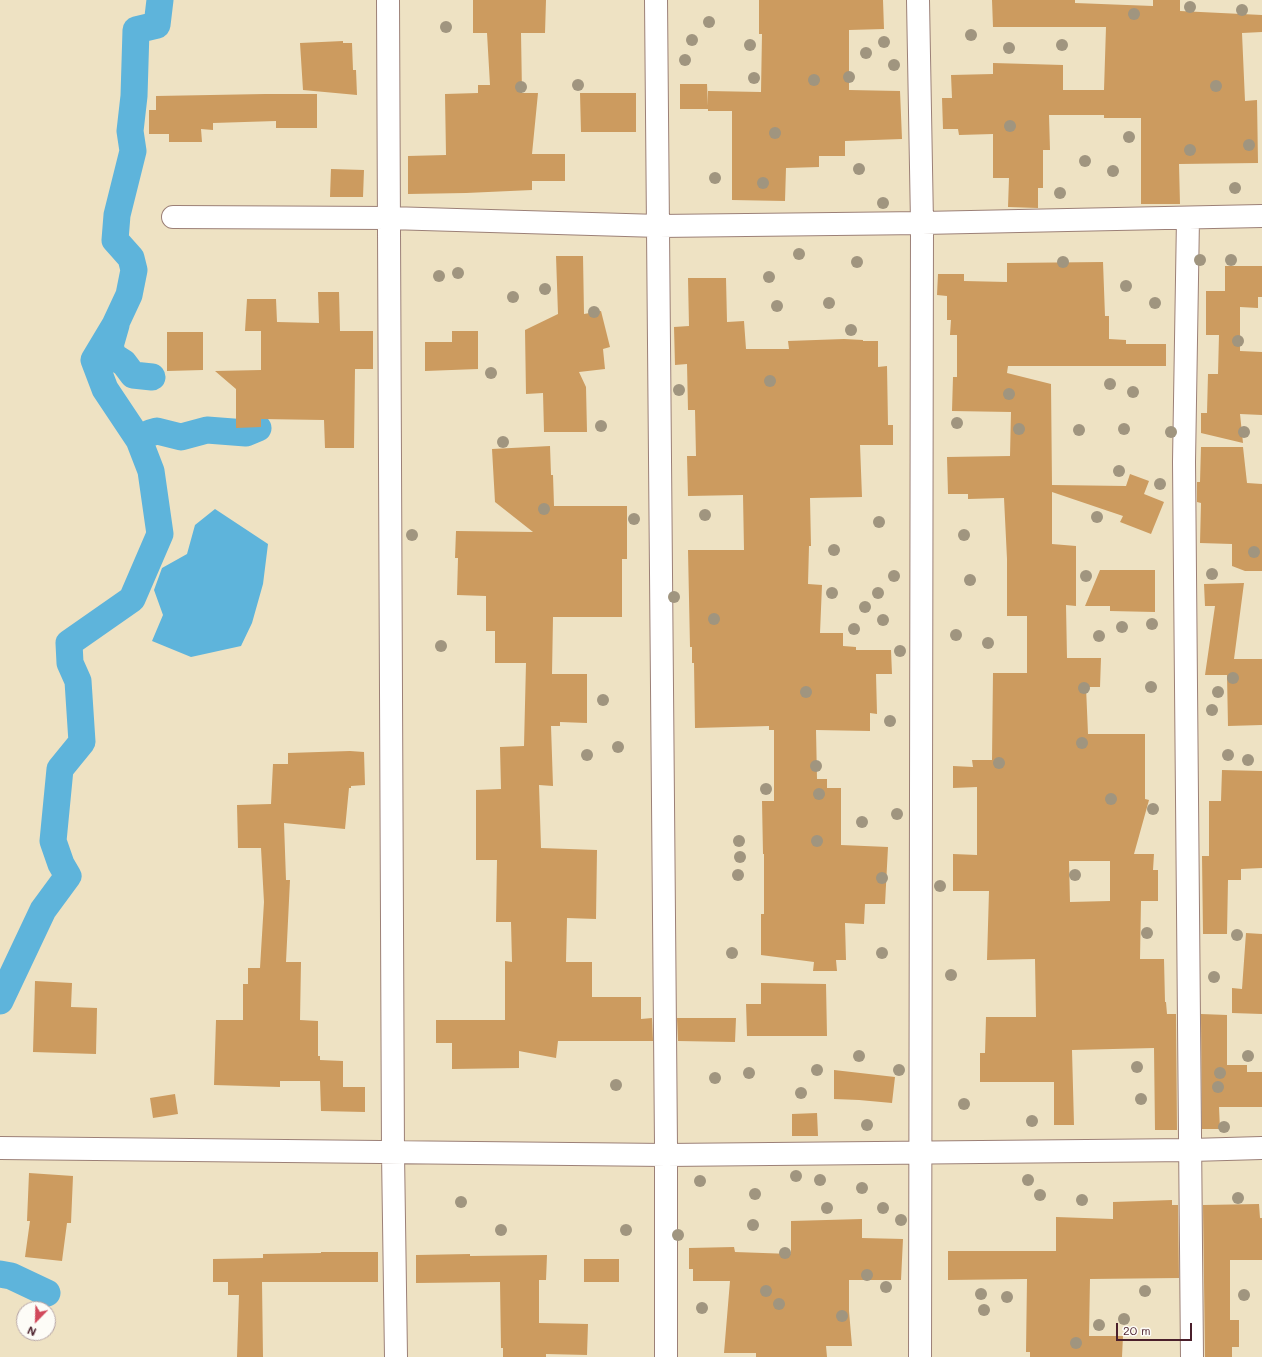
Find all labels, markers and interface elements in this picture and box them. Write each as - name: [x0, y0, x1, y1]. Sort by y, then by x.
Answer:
- north arrow: [16, 1301, 56, 1341]
- scale bar: [1118, 1315, 1194, 1341]
- text: 20 m: [1123, 1322, 1151, 1338]
- text: N: [25, 1323, 38, 1340]

